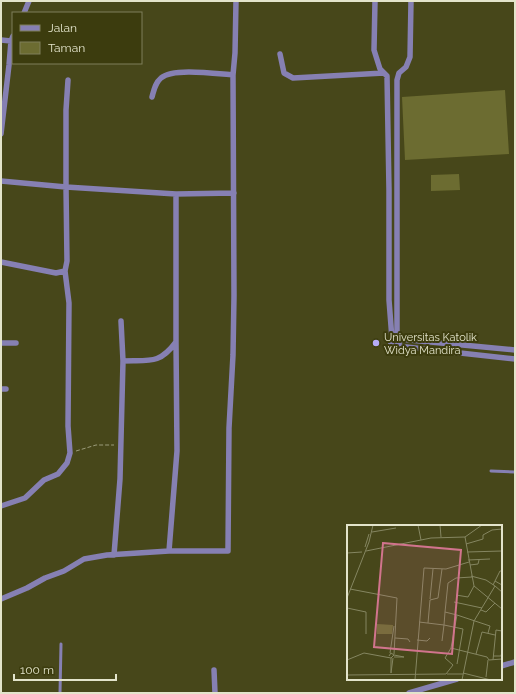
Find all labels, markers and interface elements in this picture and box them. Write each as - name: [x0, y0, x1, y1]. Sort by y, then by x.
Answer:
- legend: [12, 12, 142, 64]
- text: Jalan: [48, 21, 77, 35]
- text: Taman: [48, 41, 85, 55]
- place label: Universitas Katolik Widya Mandira: [384, 331, 477, 357]
- marker: Universitas Katolik Widya Mandira: [371, 338, 381, 348]
- inset map: [347, 525, 502, 680]
- scale bar: [14, 656, 116, 682]
- text: 100 m: [20, 663, 54, 677]

